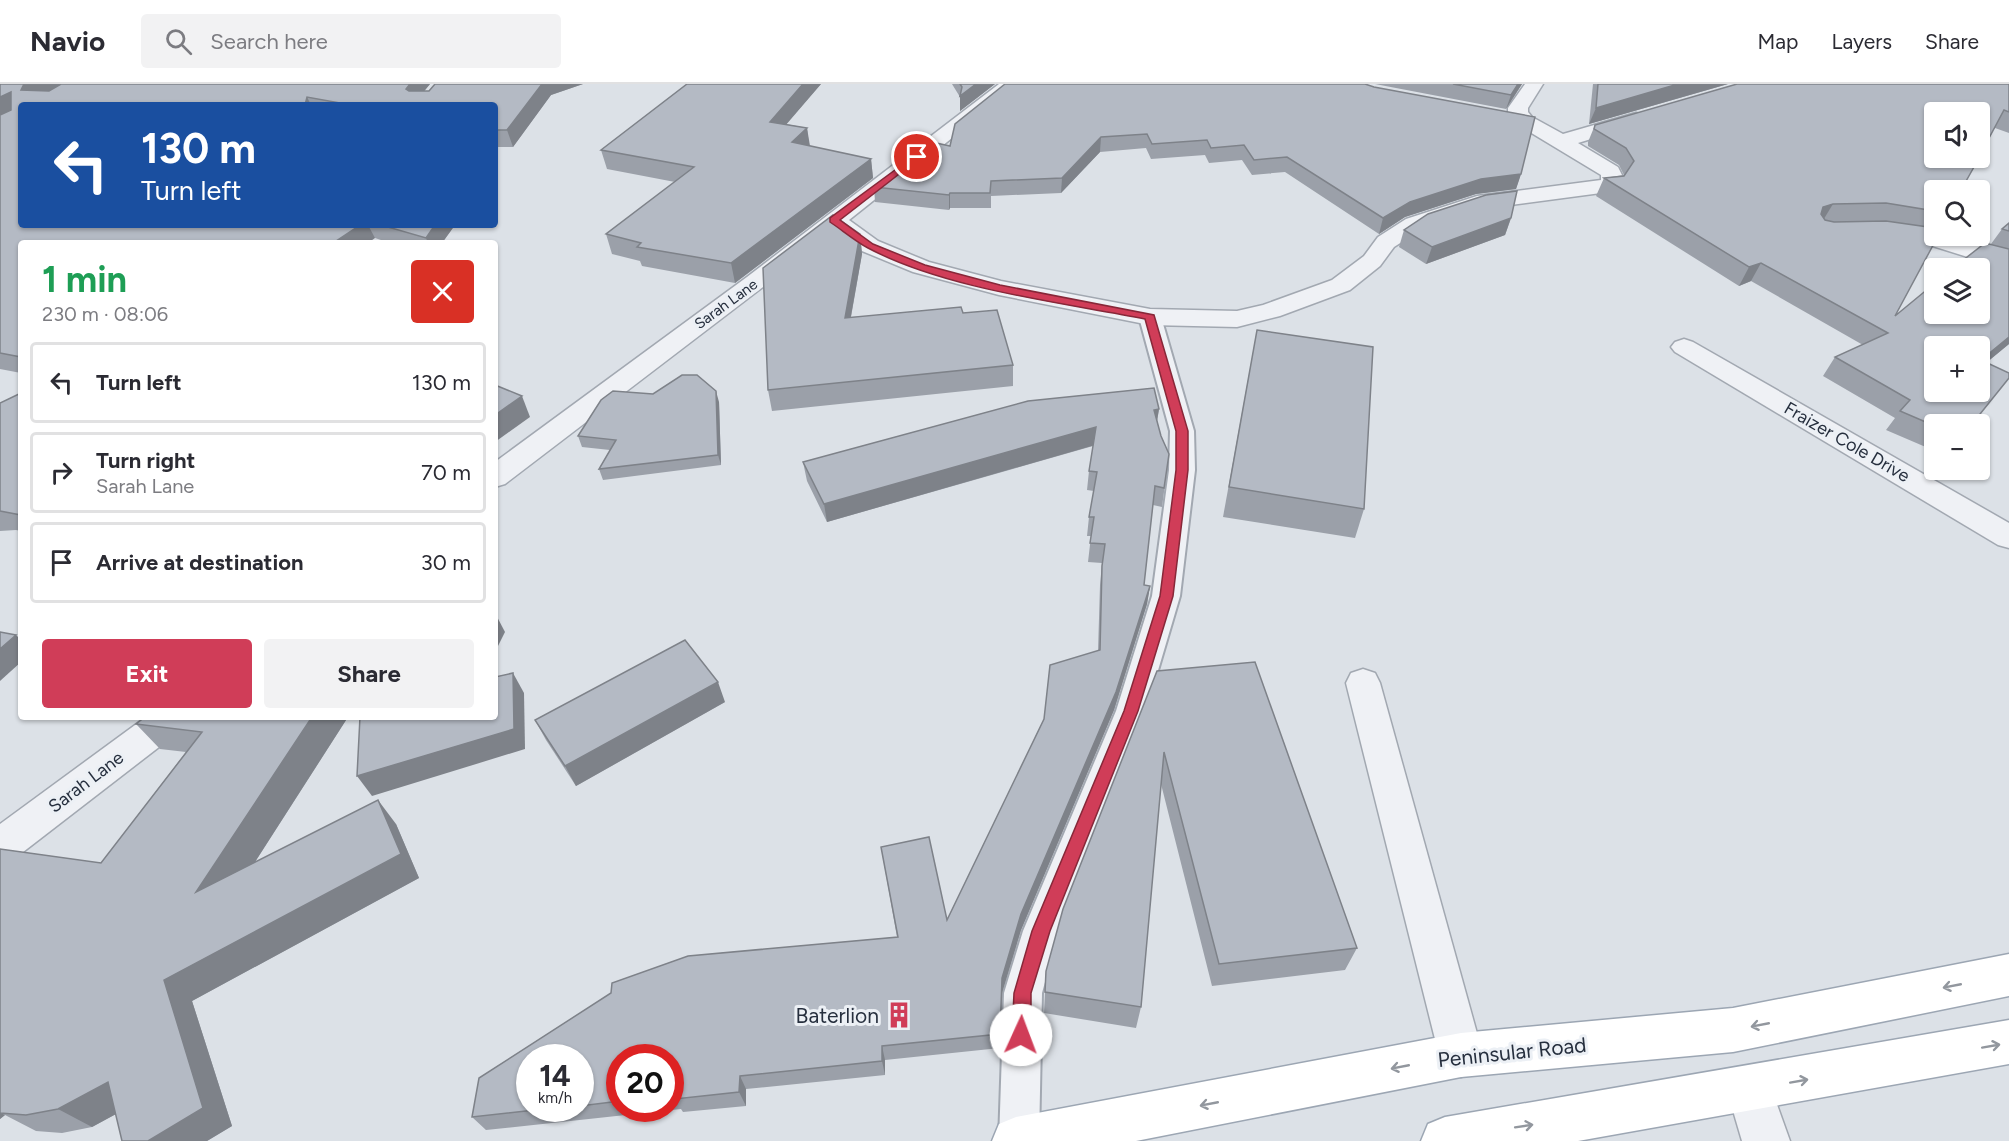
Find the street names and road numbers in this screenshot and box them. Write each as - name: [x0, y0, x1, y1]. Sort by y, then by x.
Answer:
- street label: Sarah Lane: [691, 275, 761, 333]
- street label: Fraizer Cole Drive: [1780, 397, 1914, 487]
- street label: Sarah Lane: [44, 747, 128, 817]
- street label: Peninsular Road: [1437, 1032, 1587, 1072]

